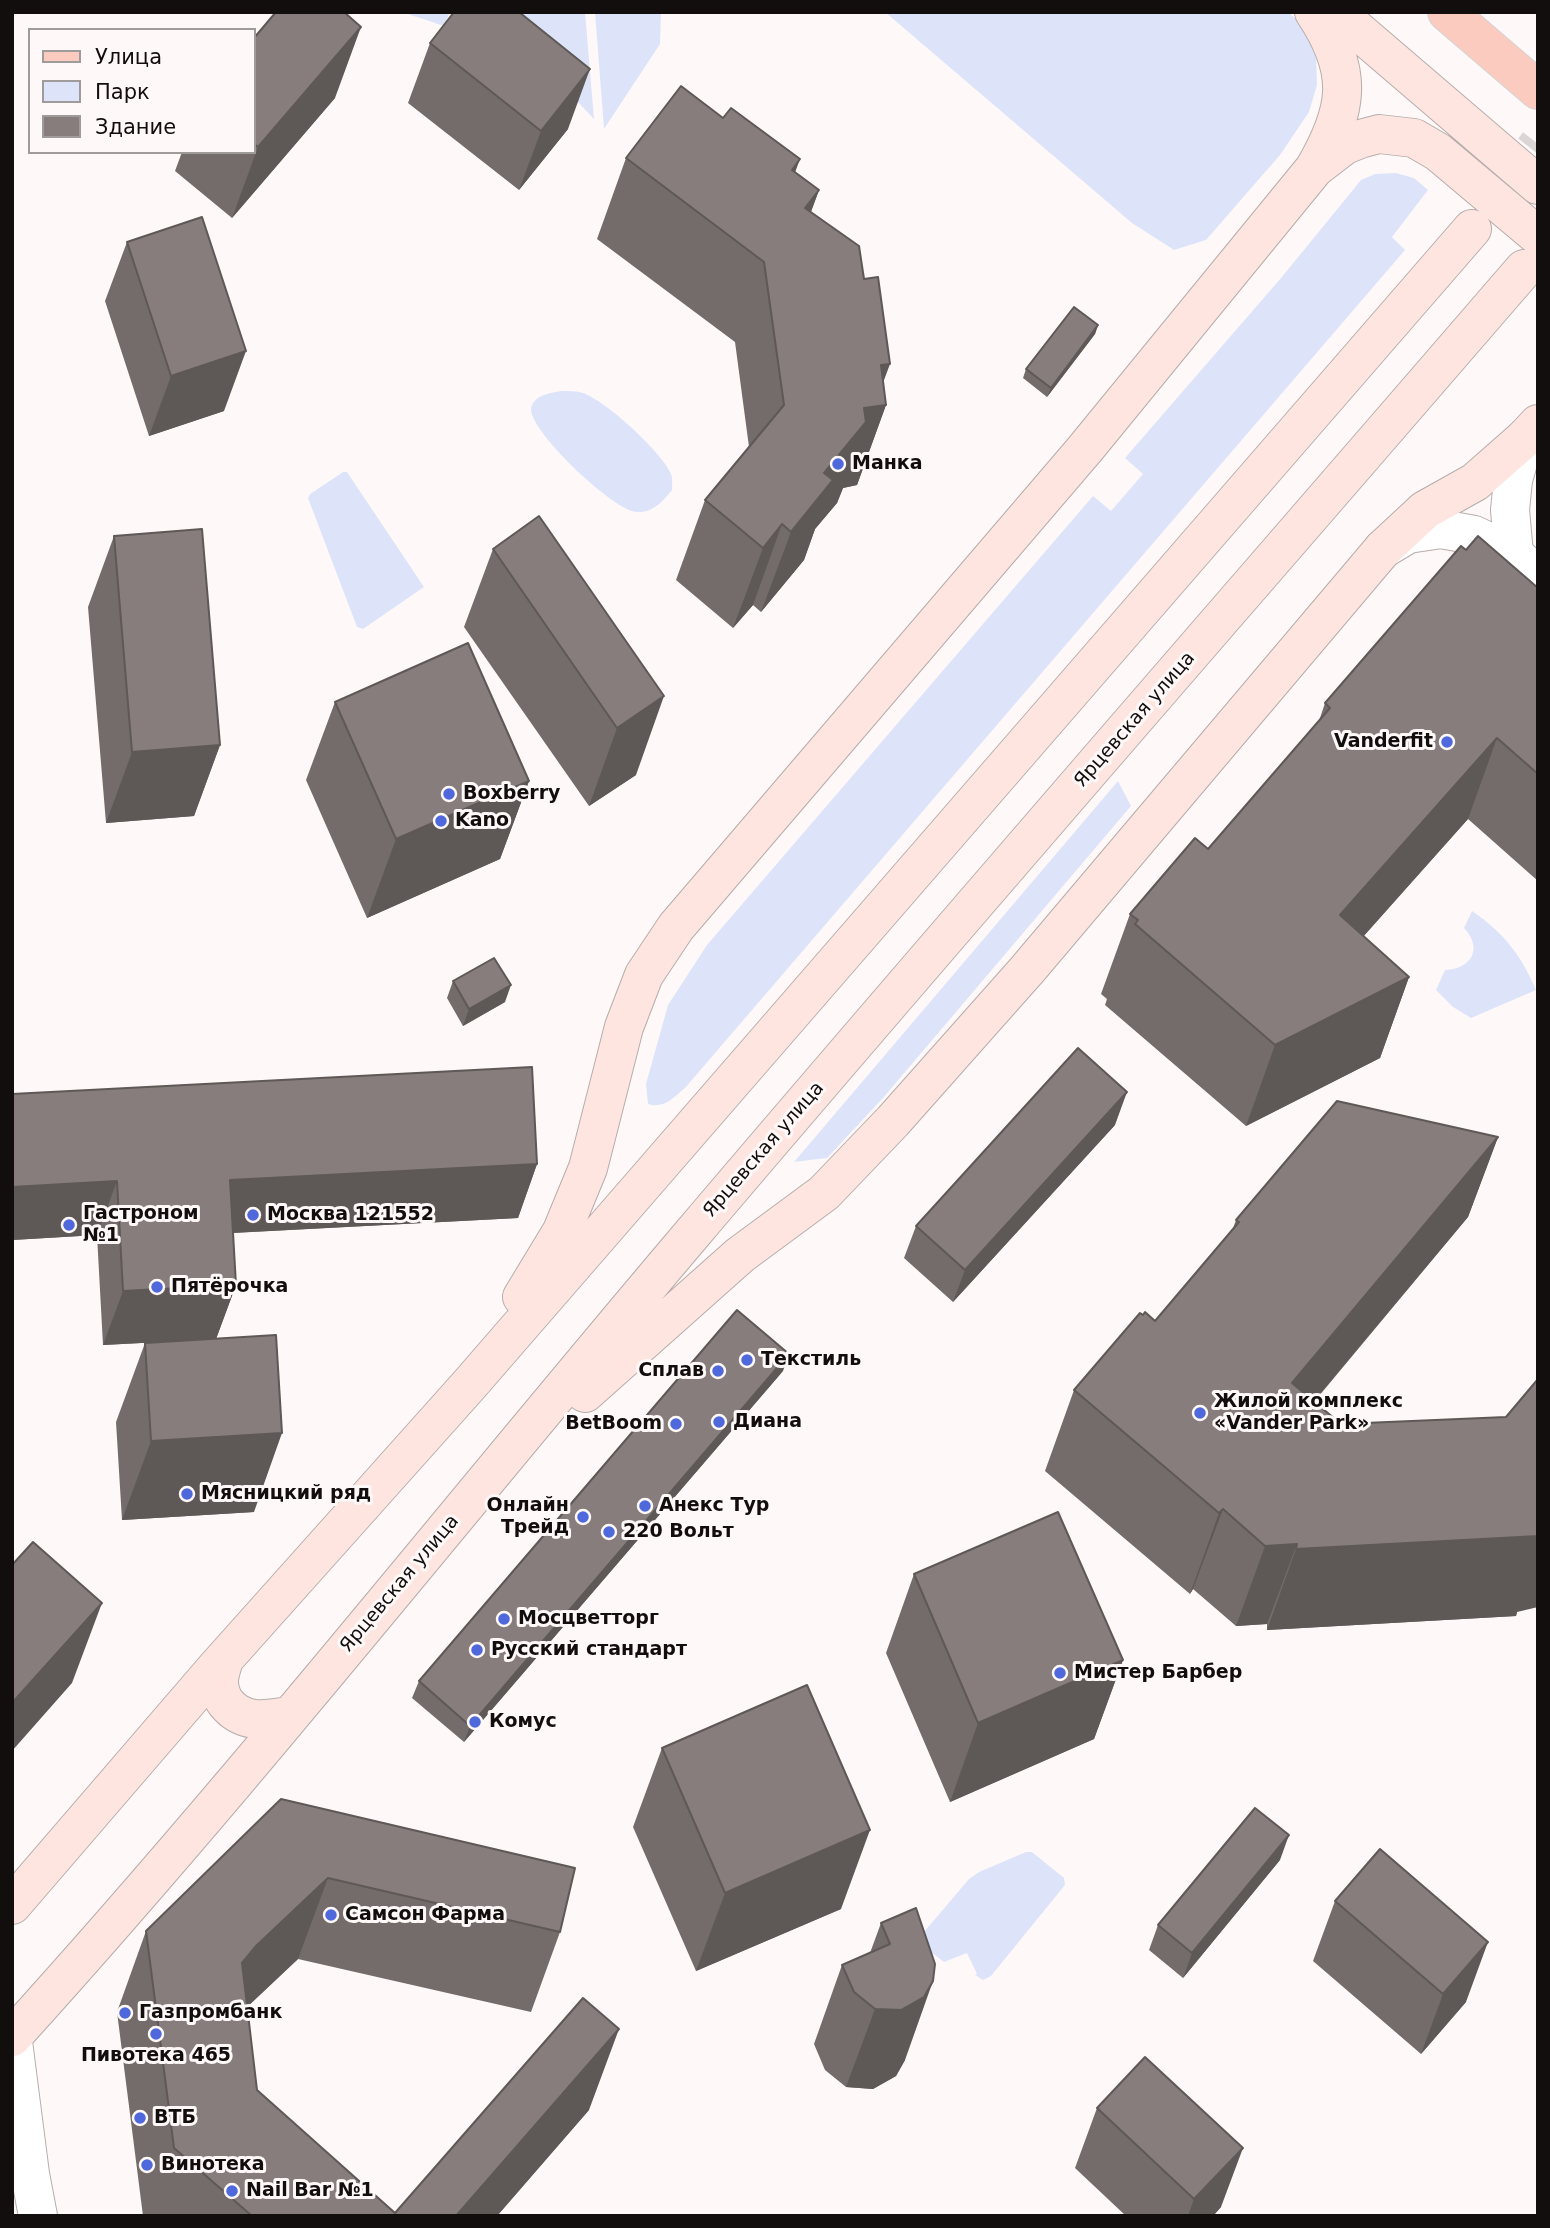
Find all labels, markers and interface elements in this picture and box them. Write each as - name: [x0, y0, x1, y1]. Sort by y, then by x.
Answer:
- legend: [28, 28, 256, 154]
- text: Улица: [95, 45, 162, 69]
- text: Парк: [95, 80, 150, 104]
- text: Здание: [95, 115, 176, 139]
- place label: Манка: [852, 453, 923, 475]
- marker: Манка: [830, 456, 846, 472]
- street label: Ярцевская улица: [1070, 647, 1200, 793]
- place label: Vanderfit: [1334, 731, 1433, 753]
- marker: Vanderfit: [1439, 734, 1455, 750]
- place label: Boxberry: [463, 783, 560, 805]
- marker: Boxberry: [441, 786, 457, 802]
- place label: Kano: [455, 810, 509, 832]
- marker: Kano: [433, 813, 449, 829]
- street label: Ярцевская улица: [699, 1077, 829, 1223]
- place label: Гастроном №1: [83, 1203, 199, 1247]
- place label: Москва 121552: [267, 1204, 434, 1226]
- marker: Москва 121552: [245, 1207, 261, 1223]
- marker: Гастроном №1: [61, 1217, 77, 1233]
- place label: Пятёрочка: [171, 1276, 288, 1298]
- marker: Пятёрочка: [149, 1279, 165, 1295]
- place label: Текстиль: [761, 1349, 861, 1371]
- marker: Текстиль: [739, 1352, 755, 1368]
- place label: Сплав: [638, 1360, 704, 1382]
- marker: Сплав: [710, 1363, 726, 1379]
- place label: Жилой комплекс «Vander Park»: [1214, 1391, 1403, 1435]
- marker: Жилой комплекс «Vander Park»: [1192, 1405, 1208, 1421]
- place label: Диана: [733, 1411, 802, 1433]
- place label: BetBoom: [565, 1413, 662, 1435]
- marker: Диана: [711, 1414, 727, 1430]
- marker: BetBoom: [668, 1416, 684, 1432]
- place label: Мясницкий ряд: [201, 1483, 371, 1505]
- marker: Мясницкий ряд: [179, 1486, 195, 1502]
- place label: Онлайн Трейд: [487, 1495, 569, 1539]
- place label: Анекс Тур: [659, 1495, 769, 1517]
- marker: Анекс Тур: [637, 1498, 653, 1514]
- marker: Онлайн Трейд: [575, 1509, 591, 1525]
- street label: Ярцевская улица: [336, 1511, 464, 1657]
- place label: 220 Вольт: [623, 1521, 734, 1543]
- marker: 220 Вольт: [601, 1524, 617, 1540]
- place label: Мосцветторг: [518, 1608, 659, 1630]
- marker: Мосцветторг: [496, 1611, 512, 1627]
- place label: Русский стандарт: [491, 1639, 687, 1661]
- marker: Русский стандарт: [469, 1642, 485, 1658]
- place label: Мистер Барбер: [1074, 1662, 1242, 1684]
- marker: Мистер Барбер: [1052, 1665, 1068, 1681]
- place label: Комус: [489, 1711, 557, 1733]
- marker: Комус: [467, 1714, 483, 1730]
- place label: Самсон Фарма: [345, 1904, 505, 1926]
- marker: Самсон Фарма: [323, 1907, 339, 1923]
- place label: Газпромбанк: [139, 2002, 282, 2024]
- marker: Газпромбанк: [117, 2005, 133, 2021]
- marker: Пивотека 465: [148, 2026, 164, 2042]
- place label: Пивотека 465: [81, 2045, 231, 2067]
- place label: ВТБ: [154, 2107, 196, 2129]
- marker: ВТБ: [132, 2110, 148, 2126]
- place label: Винотека: [161, 2154, 265, 2176]
- marker: Винотека: [139, 2157, 155, 2173]
- place label: Nail Bar №1: [246, 2180, 374, 2202]
- marker: Nail Bar №1: [224, 2183, 240, 2199]

